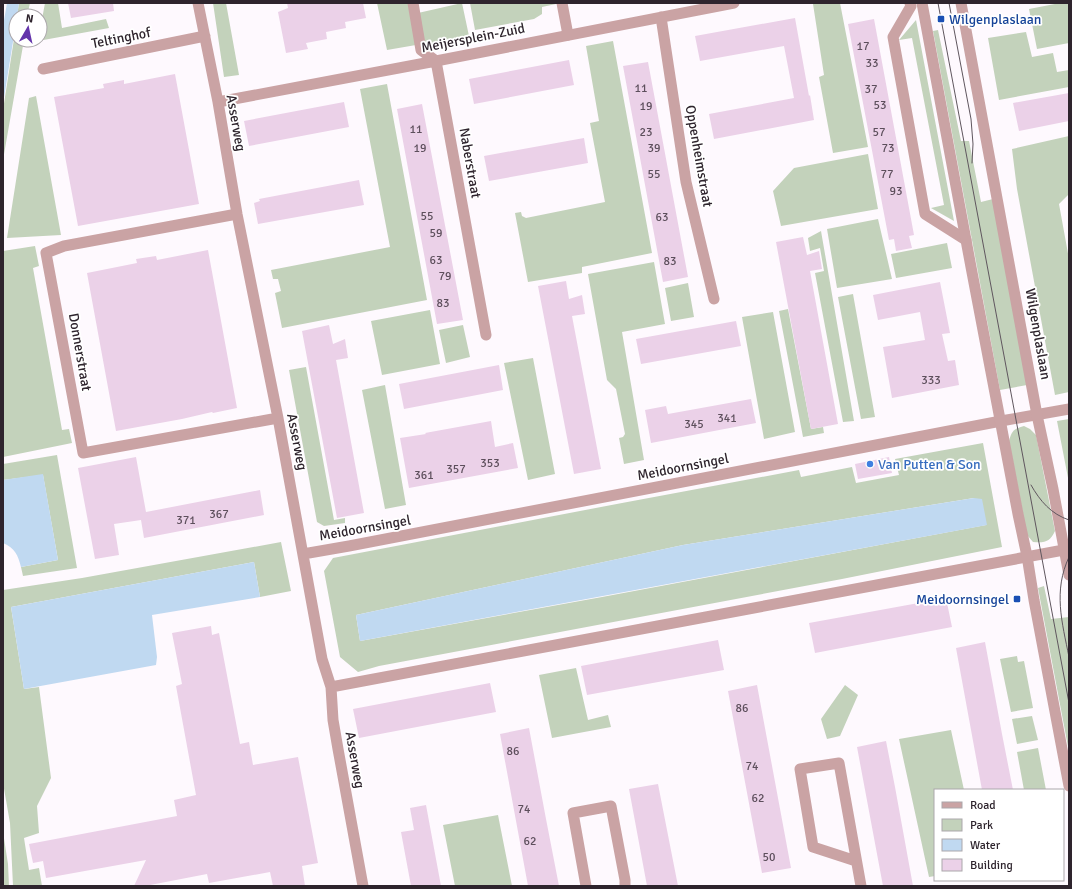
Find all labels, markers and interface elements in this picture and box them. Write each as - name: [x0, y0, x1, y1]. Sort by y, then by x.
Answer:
- north arrow: [8, 8, 48, 48]
- place label: Wilgenplaslaan: [949, 11, 1042, 28]
- text: N: [25, 12, 34, 26]
- marker: Wilgenplaslaan: [936, 14, 946, 24]
- street label: Meijersplein-Zuid: [420, 20, 526, 56]
- street label: Teltinghof: [90, 24, 153, 52]
- house number: 17: [857, 39, 869, 54]
- house number: 33: [866, 56, 878, 71]
- house number: 11: [635, 81, 647, 96]
- house number: 37: [865, 82, 877, 97]
- street label: Asserweg: [223, 93, 249, 153]
- house number: 53: [874, 98, 886, 113]
- house number: 19: [640, 99, 652, 114]
- street label: Oppenheimstraat: [682, 104, 716, 208]
- house number: 11: [410, 122, 422, 137]
- house number: 23: [640, 125, 652, 140]
- house number: 57: [873, 125, 885, 140]
- street label: Naberstraat: [455, 126, 485, 200]
- house number: 19: [414, 141, 426, 156]
- house number: 39: [648, 141, 660, 156]
- house number: 73: [882, 141, 894, 156]
- house number: 55: [648, 167, 660, 182]
- house number: 77: [881, 167, 893, 182]
- house number: 93: [890, 184, 902, 199]
- house number: 55: [421, 209, 433, 224]
- house number: 63: [656, 210, 668, 225]
- house number: 59: [430, 226, 442, 241]
- house number: 63: [430, 253, 442, 268]
- house number: 83: [664, 254, 676, 269]
- house number: 79: [439, 269, 451, 284]
- street label: Wilgenplaslaan: [1022, 287, 1054, 381]
- house number: 83: [437, 296, 449, 311]
- street label: Donnerstraat: [65, 312, 95, 392]
- house number: 333: [921, 373, 941, 388]
- house number: 341: [717, 411, 737, 426]
- street label: Asserweg: [283, 412, 311, 472]
- house number: 345: [684, 417, 704, 432]
- street label: Meidoornsingel: [636, 450, 730, 484]
- house number: 353: [480, 456, 500, 471]
- place label: Van Putten & Son: [878, 456, 981, 473]
- marker: Van Putten & Son: [865, 459, 875, 469]
- house number: 357: [446, 462, 466, 477]
- house number: 361: [414, 468, 434, 483]
- house number: 367: [209, 507, 229, 522]
- street label: Meidoornsingel: [318, 512, 412, 544]
- house number: 371: [176, 513, 196, 528]
- place label: Meidoornsingel: [916, 591, 1009, 608]
- marker: Meidoornsingel: [1012, 594, 1022, 604]
- house number: 86: [736, 701, 748, 716]
- street label: Asserweg: [342, 730, 368, 790]
- house number: 86: [507, 744, 519, 759]
- house number: 74: [746, 759, 759, 774]
- legend: [934, 789, 1064, 881]
- house number: 62: [752, 791, 764, 806]
- text: Road: [970, 798, 996, 813]
- house number: 74: [518, 802, 531, 817]
- text: Park: [970, 818, 993, 833]
- house number: 62: [524, 834, 536, 849]
- text: Water: [970, 838, 1001, 853]
- house number: 50: [763, 850, 775, 865]
- text: Building: [970, 858, 1013, 873]

